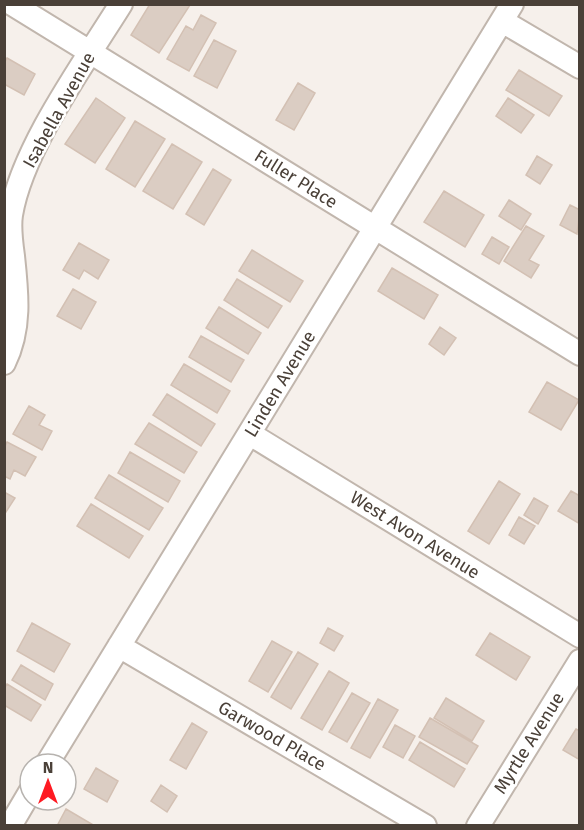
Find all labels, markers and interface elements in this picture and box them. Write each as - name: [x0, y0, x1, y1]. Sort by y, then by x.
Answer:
- street label: Isabella Avenue: [18, 48, 100, 172]
- street label: Fuller Place: [250, 145, 342, 213]
- street label: Linden Avenue: [240, 327, 320, 441]
- street label: West Avon Avenue: [346, 486, 484, 584]
- street label: Myrtle Avenue: [489, 688, 569, 798]
- street label: Garwood Place: [214, 696, 330, 776]
- north arrow: [18, 752, 78, 812]
- text: N: [43, 758, 53, 777]

